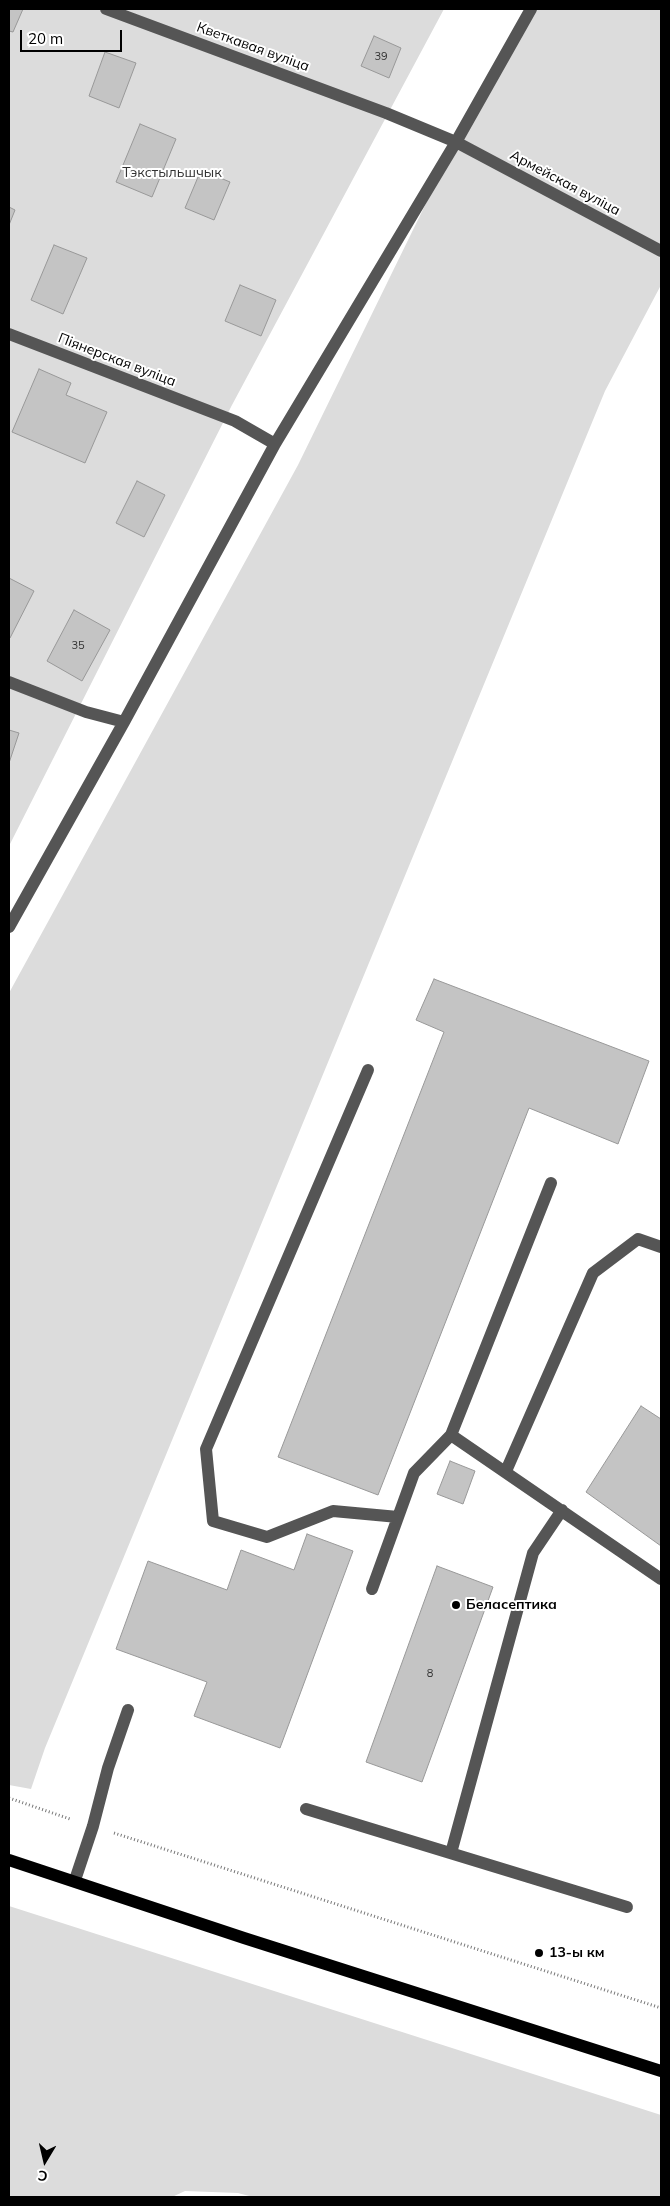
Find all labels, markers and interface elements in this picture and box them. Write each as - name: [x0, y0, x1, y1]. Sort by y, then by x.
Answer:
- street label: Кветкавая вуліца: [194, 19, 312, 75]
- scale bar: [22, 20, 125, 52]
- text: 20 m: [28, 29, 63, 48]
- house number: 39: [374, 50, 388, 64]
- street label: Армейская вуліца: [507, 147, 623, 219]
- park label: Тэкстыльшчык: [122, 165, 222, 181]
- street label: Піянерская вуліца: [56, 330, 178, 390]
- house number: 35: [71, 639, 85, 653]
- place label: Беласептика: [466, 1597, 557, 1613]
- marker: Беласептика: [450, 1599, 462, 1611]
- house number: 8: [427, 1667, 433, 1681]
- place label: 13-ы км: [549, 1945, 605, 1961]
- marker: 13-ы км: [533, 1947, 545, 1959]
- north arrow: [20, 2136, 70, 2186]
- text: С: [37, 2166, 49, 2185]

